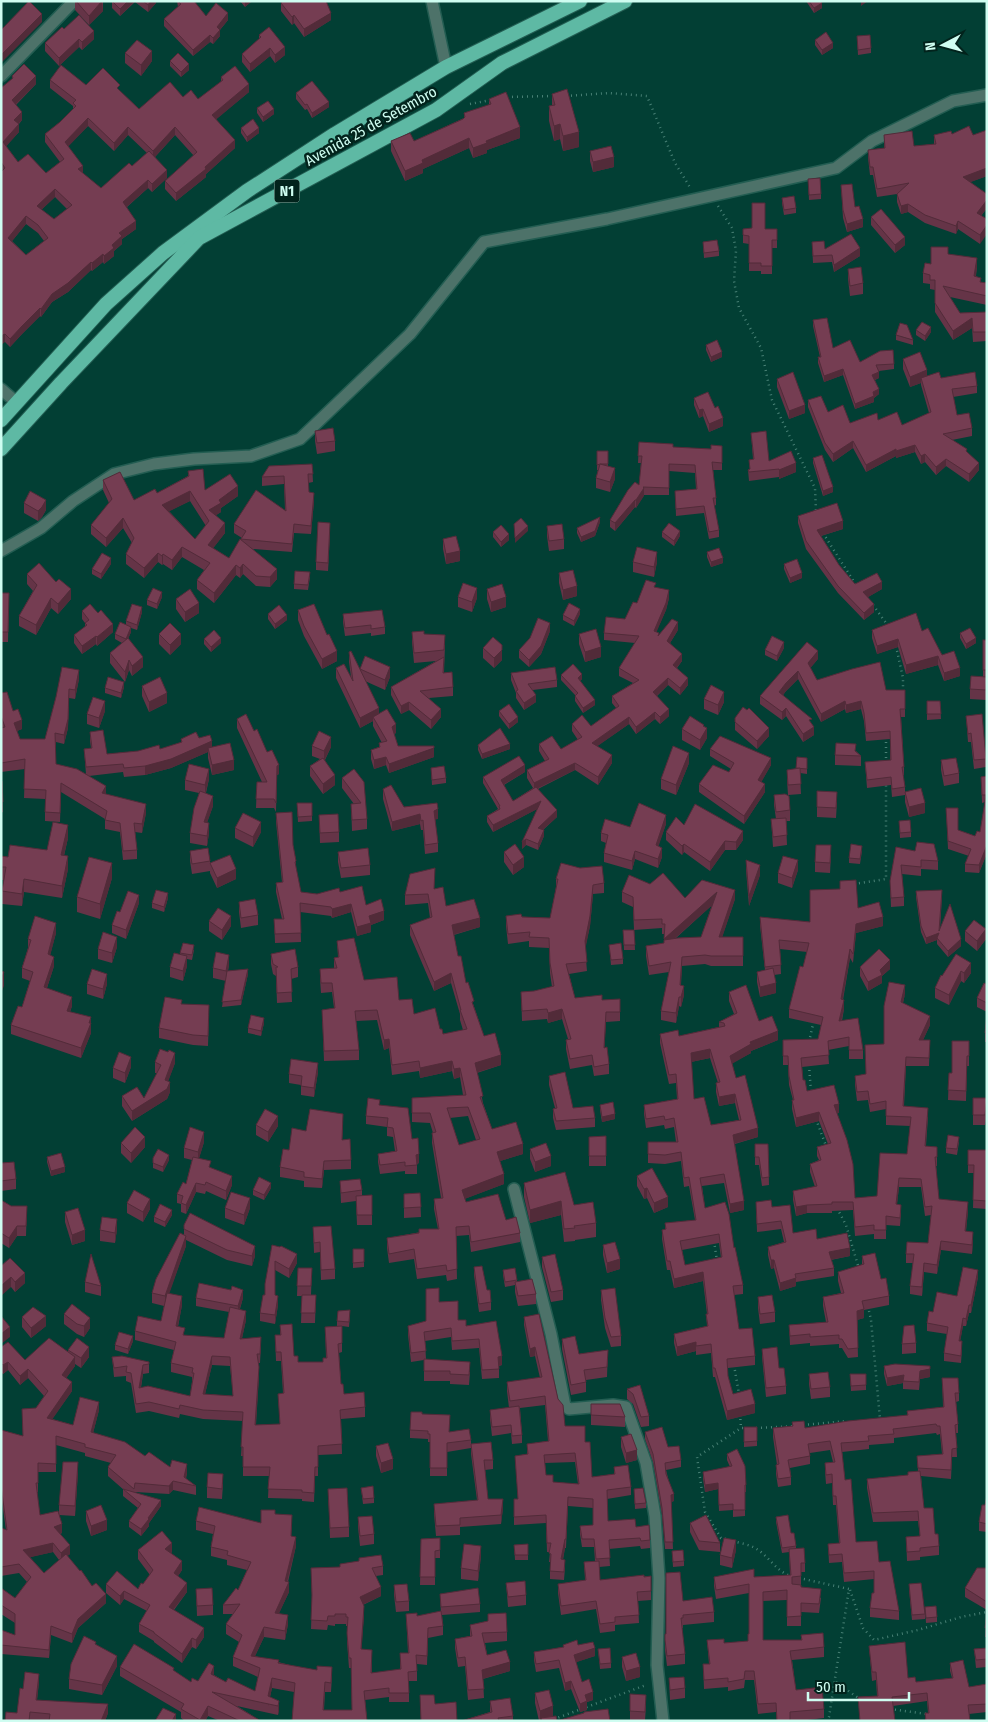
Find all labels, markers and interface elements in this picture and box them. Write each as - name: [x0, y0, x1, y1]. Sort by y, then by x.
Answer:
- north arrow: [918, 20, 968, 70]
- text: N: [922, 41, 939, 51]
- street label: Avenida 25 de Setembro: [302, 82, 440, 170]
- road number: N1: [274, 180, 300, 202]
- scale bar: [808, 1670, 909, 1702]
- text: 50 m: [816, 1678, 846, 1696]

